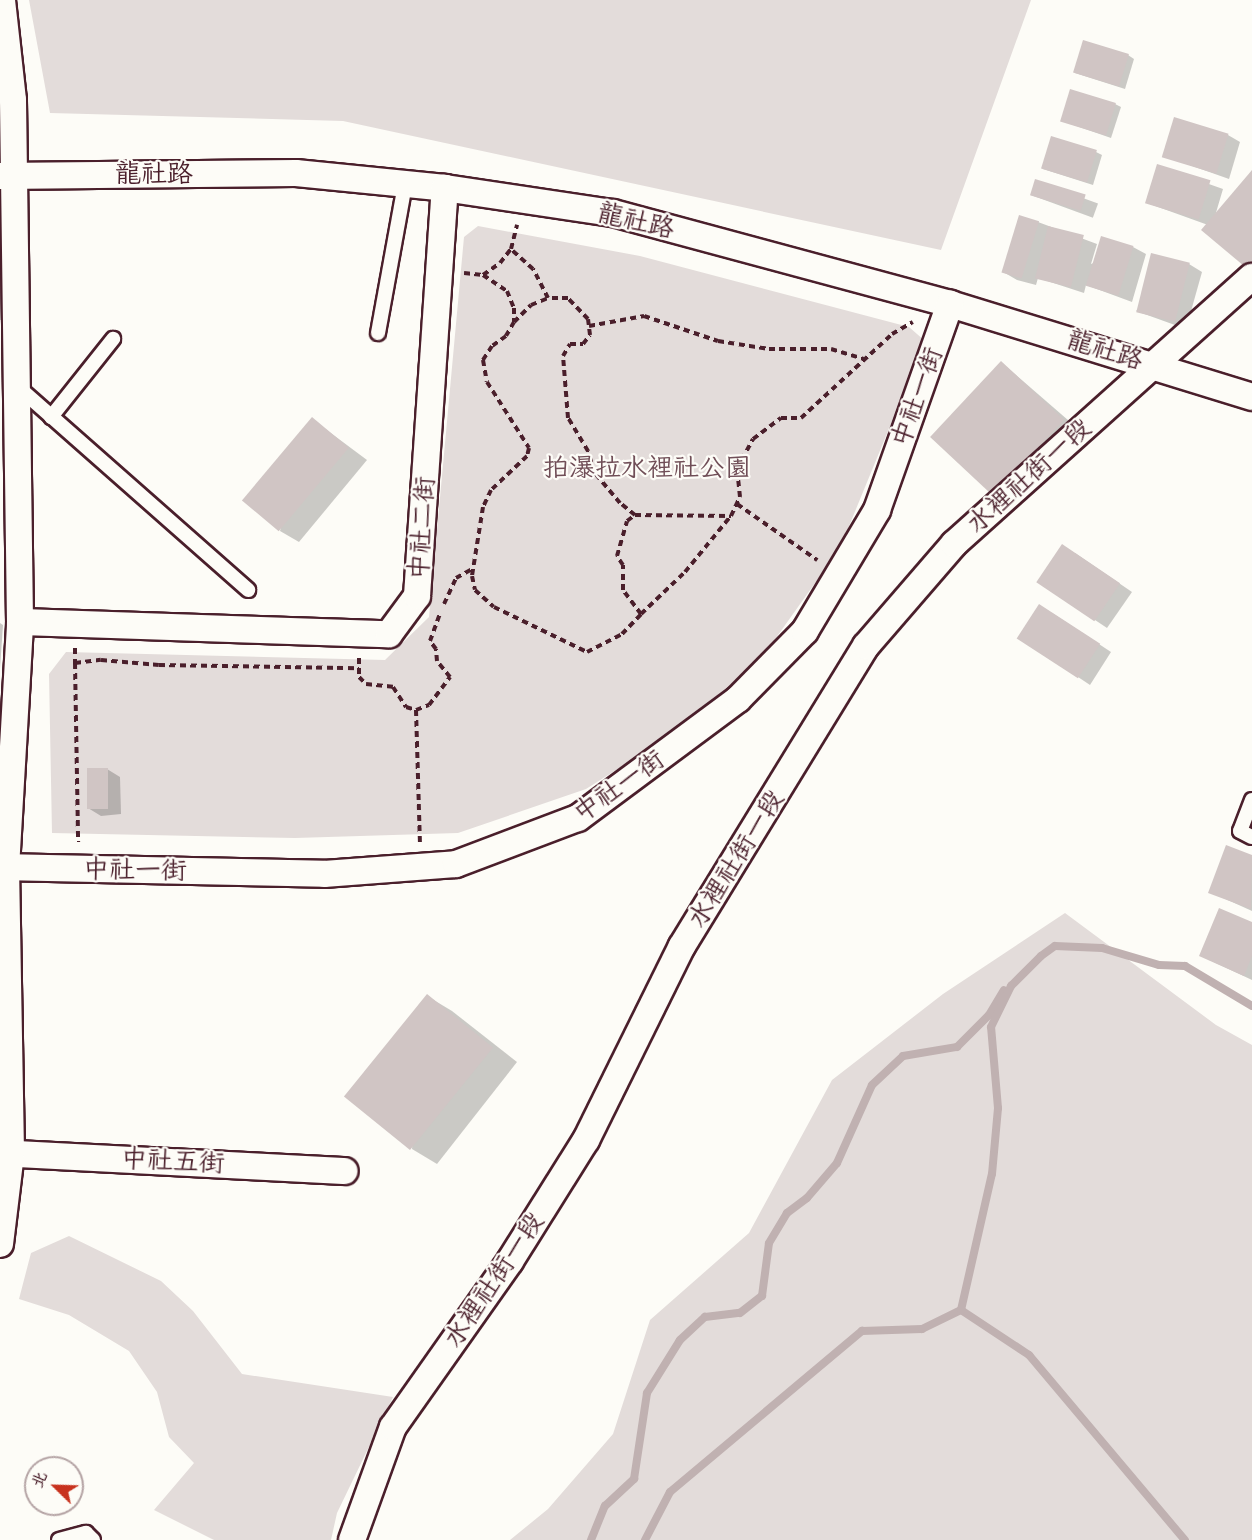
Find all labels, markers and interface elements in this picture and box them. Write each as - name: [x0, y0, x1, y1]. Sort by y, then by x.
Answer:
- street label: 龍社路: [115, 158, 193, 190]
- street label: 龍社路: [594, 197, 678, 245]
- street label: 龍社路: [1063, 324, 1147, 376]
- street label: 中社一街: [885, 343, 949, 451]
- street label: 水裡社街一段: [961, 412, 1097, 540]
- park label: 拍瀑拉水裡社公園: [543, 452, 751, 484]
- street label: 中社二街: [403, 475, 441, 581]
- street label: 中社一街: [567, 743, 671, 829]
- street label: 水裡社街一段: [681, 785, 791, 933]
- street label: 中社一街: [83, 853, 187, 887]
- street label: 中社五街: [120, 1143, 226, 1179]
- street label: 水裡社街一段: [437, 1207, 551, 1353]
- north arrow: [24, 1456, 84, 1516]
- text: 北: [27, 1468, 51, 1491]

